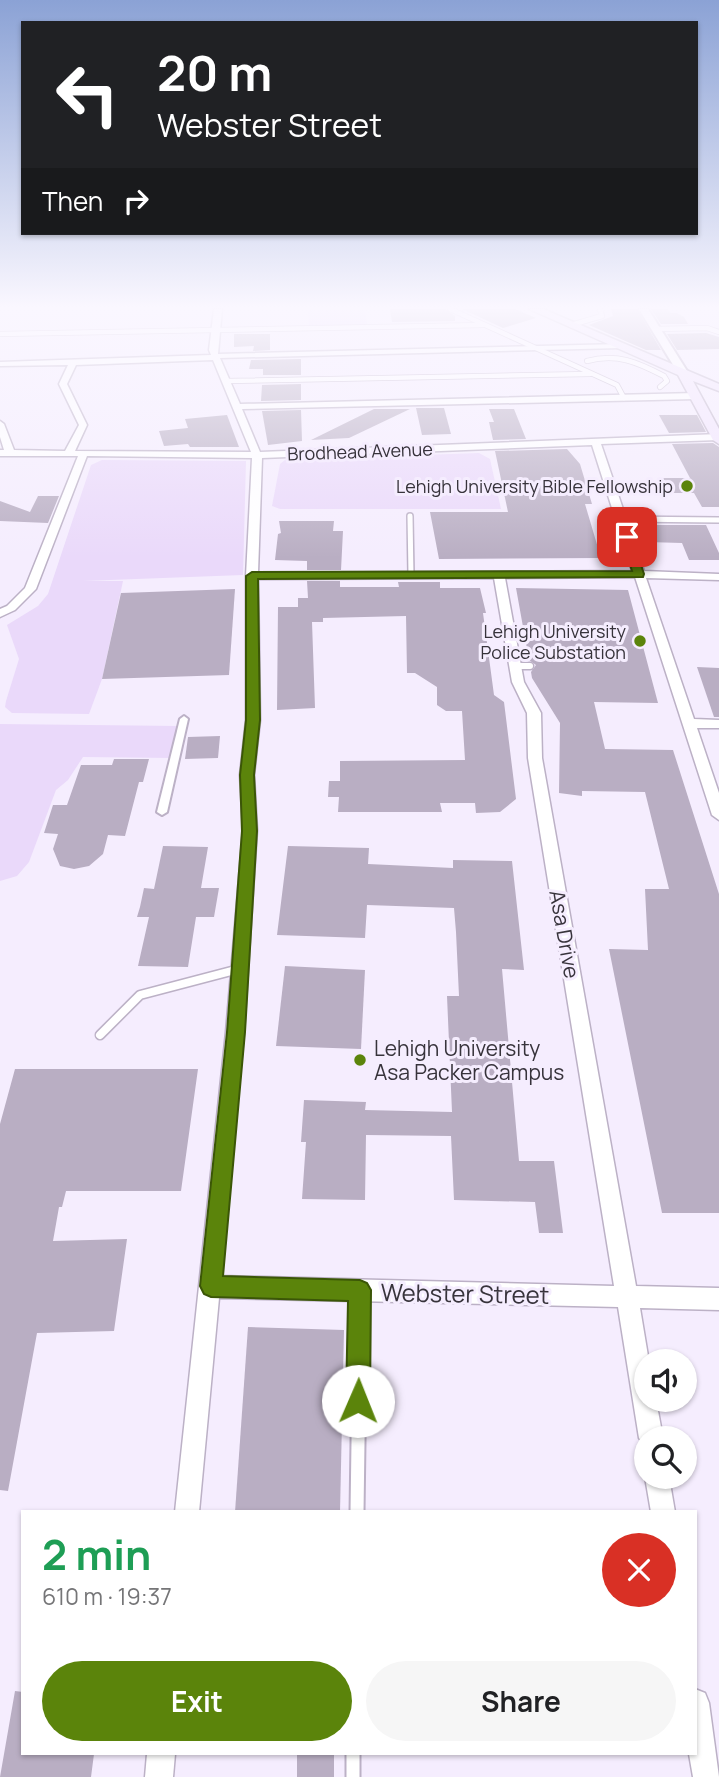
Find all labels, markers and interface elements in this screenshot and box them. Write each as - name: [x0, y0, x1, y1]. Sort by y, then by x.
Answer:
- text: 20 m: [157, 39, 272, 106]
- icon: left: [42, 49, 133, 140]
- text: Webster Street: [157, 103, 382, 147]
- icon: right: [117, 182, 155, 220]
- text: Then: [42, 183, 103, 219]
- street label: Brodhead Avenue: [287, 436, 433, 466]
- place label: Lehigh University Bible Fellowship: [396, 474, 673, 498]
- marker: Lehigh University Bible Fellowship: [679, 478, 695, 494]
- pin: [597, 507, 657, 567]
- icon: arrive: [608, 518, 646, 556]
- place label: Lehigh University Police Substation: [481, 619, 627, 664]
- marker: Lehigh University Police Substation: [632, 633, 648, 649]
- street label: Asa Drive: [543, 888, 587, 980]
- place label: Lehigh University Asa Packer Campus: [374, 1034, 564, 1086]
- marker: Lehigh University Asa Packer Campus: [352, 1052, 368, 1068]
- street label: Webster Street: [380, 1275, 550, 1311]
- map controls: [634, 1349, 697, 1489]
- button: sound: [634, 1349, 697, 1412]
- position arrow: [321, 1364, 395, 1438]
- button: search: [634, 1426, 697, 1489]
- text: 2 min: [42, 1525, 151, 1583]
- button: close: [602, 1533, 676, 1607]
- text: 610 m · 19:37: [42, 1580, 172, 1612]
- button: Exit: [42, 1661, 352, 1741]
- button: Share: [366, 1661, 676, 1741]

